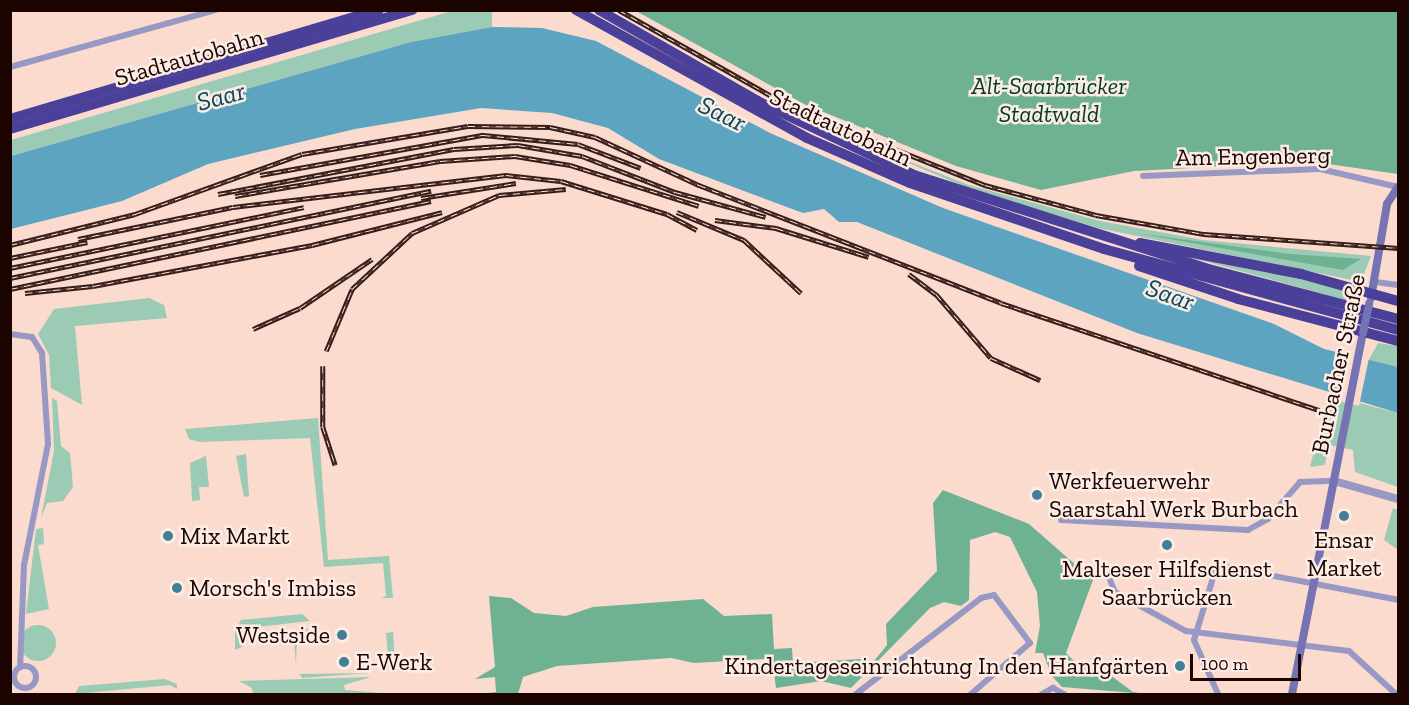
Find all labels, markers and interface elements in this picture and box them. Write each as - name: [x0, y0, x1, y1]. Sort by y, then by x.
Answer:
- street label: Stadtautobahn: [111, 22, 267, 92]
- park label: Alt-Saarbrücker Stadtwald: [972, 72, 1126, 128]
- water label: Saar: [193, 76, 249, 118]
- street label: Stadtautobahn: [765, 82, 917, 172]
- water label: Saar: [693, 89, 751, 139]
- street label: Am Engenberg: [1175, 140, 1331, 172]
- street label: Burbacher Straße: [1305, 271, 1371, 457]
- water label: Saar: [1142, 272, 1198, 318]
- place label: Werkfeuerwehr Saarstahl Werk Burbach: [1049, 467, 1299, 523]
- marker: Werkfeuerwehr Saarstahl Werk Burbach: [1030, 488, 1044, 502]
- marker: Ensar Market: [1337, 509, 1351, 523]
- place label: Mix Markt: [180, 522, 290, 550]
- place label: Ensar Market: [1307, 526, 1381, 582]
- marker: Mix Markt: [161, 529, 175, 543]
- marker: Malteser Hilfsdienst Saarbrücken: [1160, 538, 1174, 552]
- place label: Malteser Hilfsdienst Saarbrücken: [1062, 555, 1272, 611]
- place label: Morsch's Imbiss: [189, 574, 356, 602]
- marker: Morsch's Imbiss: [170, 581, 184, 595]
- place label: Westside: [236, 621, 330, 649]
- marker: Westside: [335, 628, 349, 642]
- scale bar: [1193, 642, 1304, 680]
- place label: E-Werk: [356, 648, 432, 676]
- place label: Kindertageseinrichtung In den Hanfgärten: [724, 652, 1168, 680]
- text: 100 m: [1201, 653, 1248, 675]
- marker: E-Werk: [337, 655, 351, 669]
- marker: Kindertageseinrichtung In den Hanfgärten: [1173, 659, 1187, 673]

